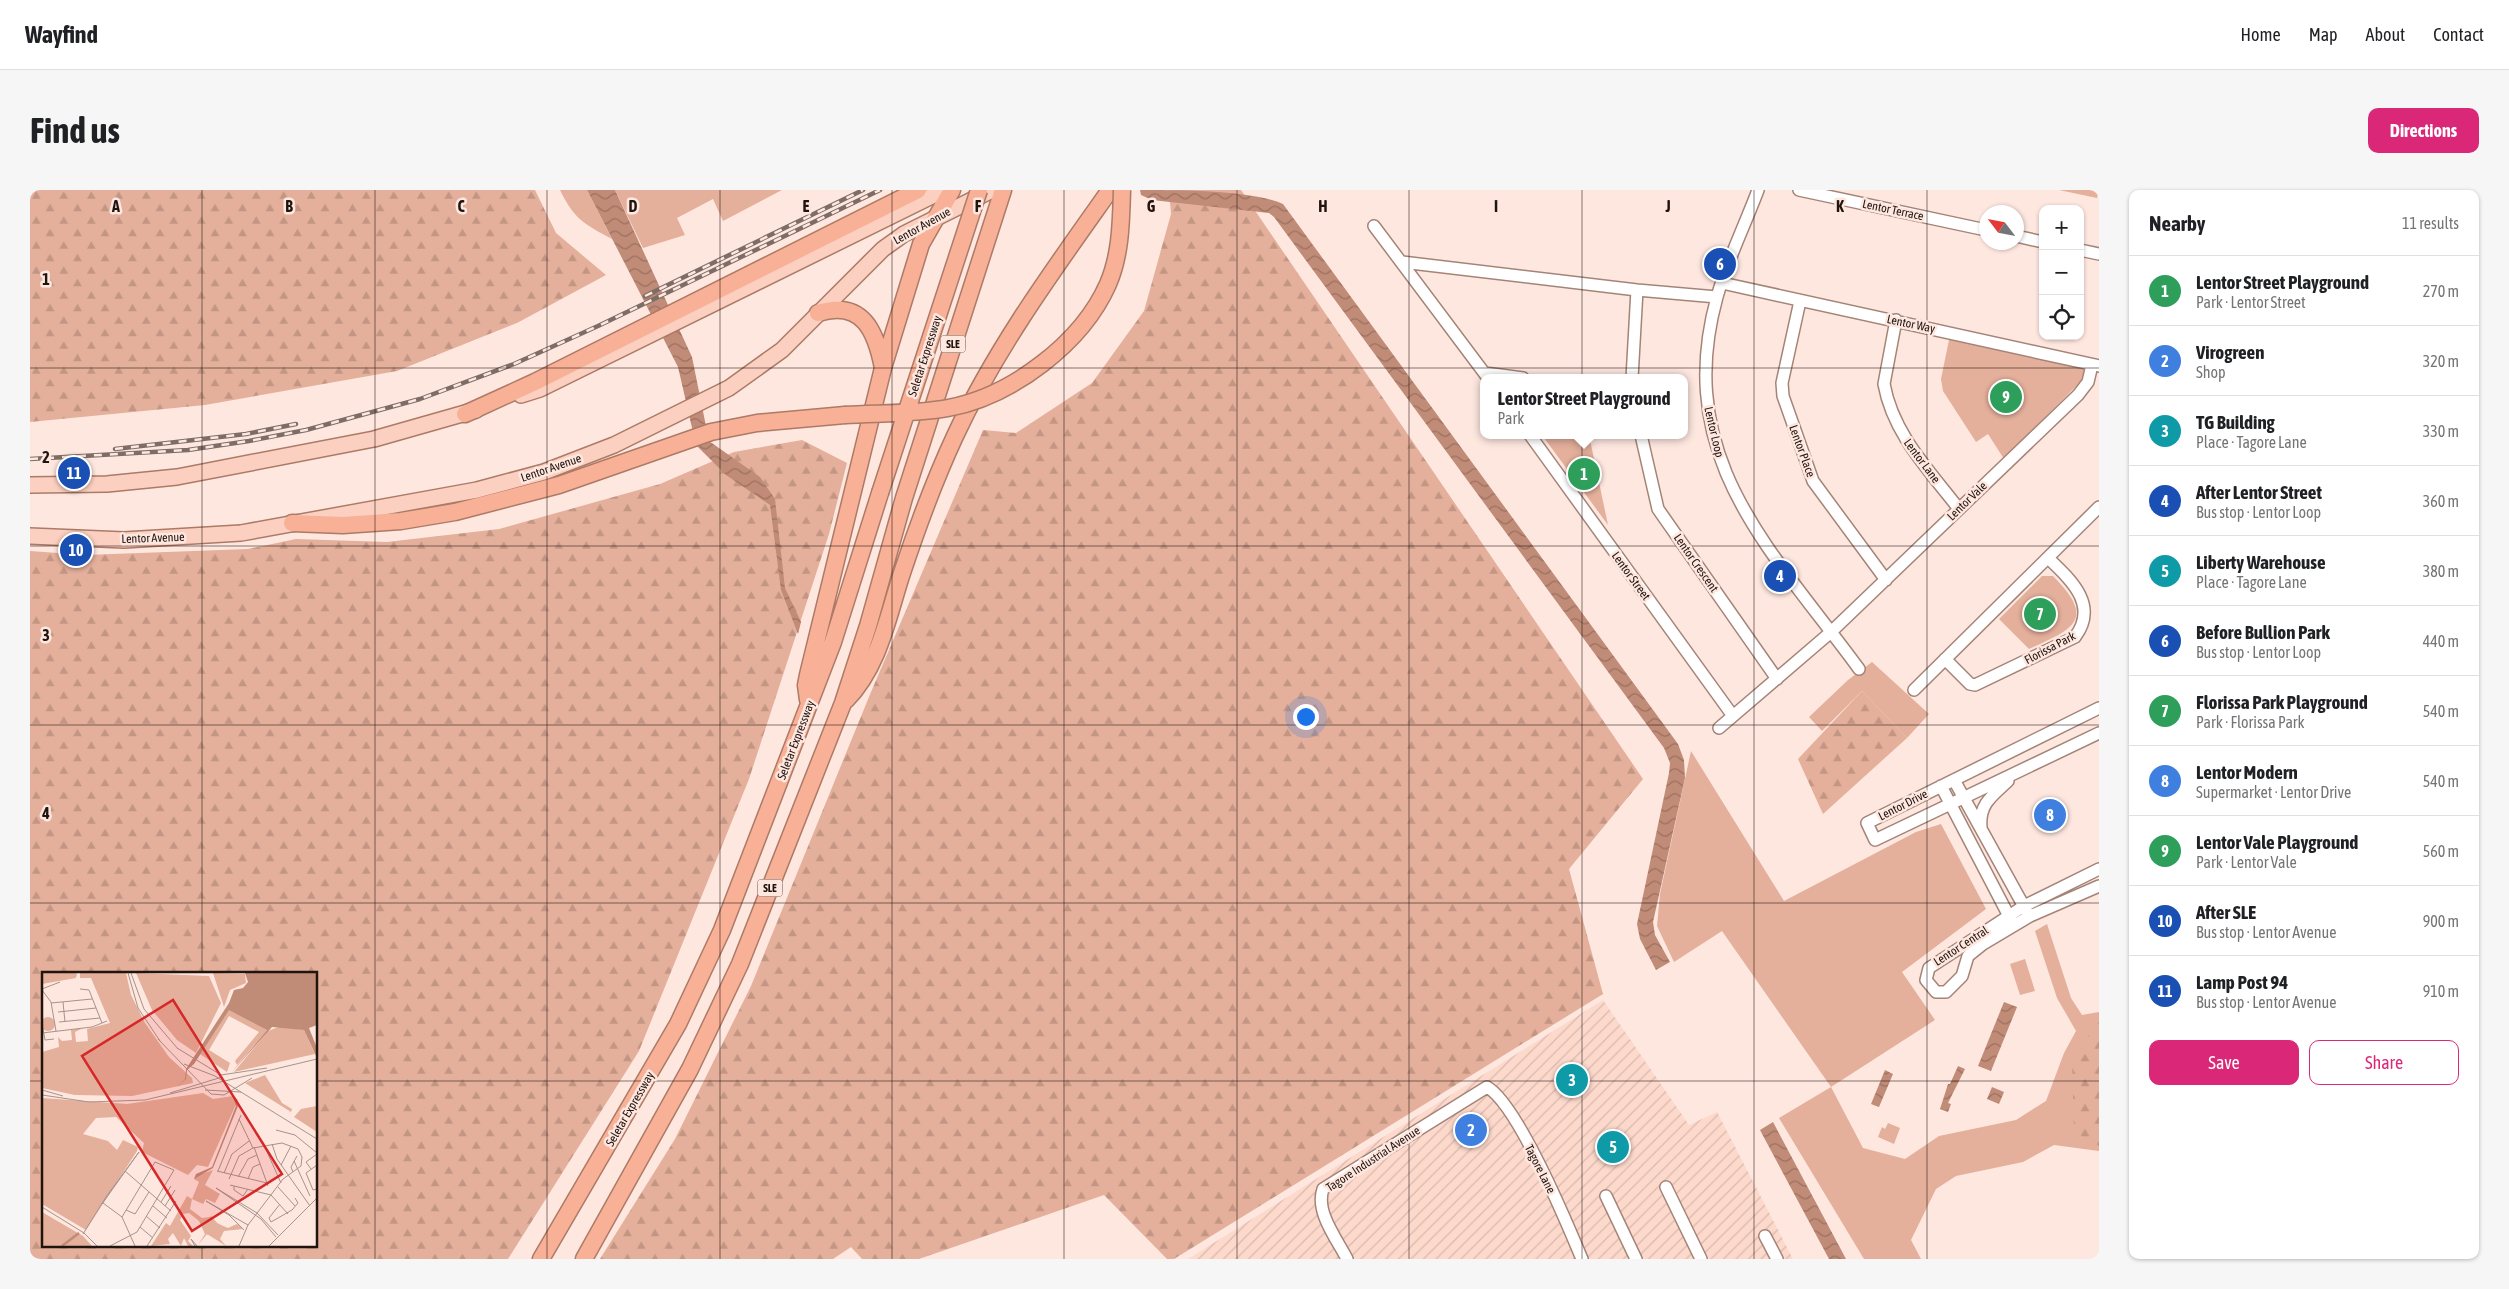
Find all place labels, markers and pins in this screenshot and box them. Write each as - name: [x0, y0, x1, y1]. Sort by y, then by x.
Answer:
- pin: 6: [1704, 245, 1736, 283]
- pin: 9: [1990, 378, 2022, 416]
- pin: 11: [58, 454, 90, 492]
- pin: 1: [1568, 455, 1600, 493]
- pin: 10: [60, 531, 92, 569]
- pin: 4: [1764, 557, 1796, 595]
- pin: 7: [2024, 595, 2056, 633]
- pin: 8: [2034, 796, 2066, 834]
- pin: 3: [1556, 1061, 1588, 1099]
- pin: 2: [1455, 1111, 1487, 1149]
- pin: 5: [1597, 1128, 1629, 1166]

